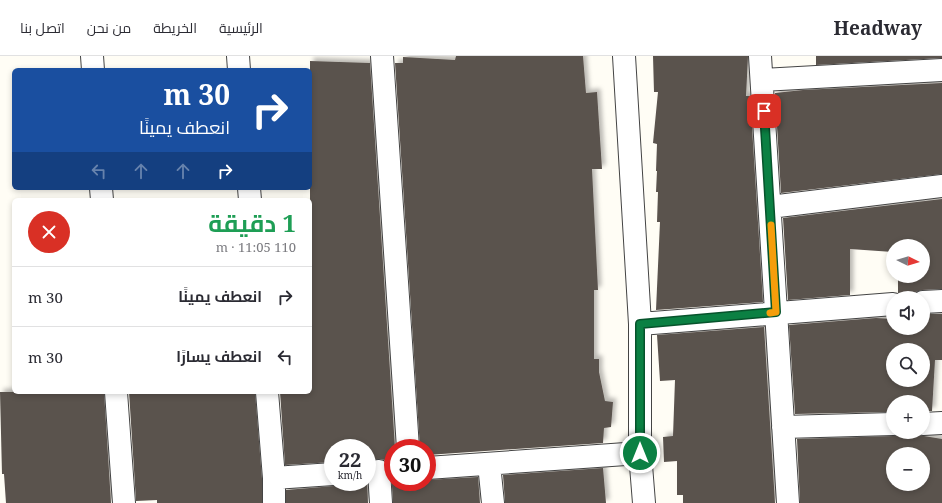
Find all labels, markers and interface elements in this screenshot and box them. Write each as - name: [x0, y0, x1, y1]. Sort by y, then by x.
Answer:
- text: Headway: [834, 15, 922, 41]
- text: اتصل بنا: [20, 18, 65, 37]
- text: من نحن: [87, 18, 131, 37]
- text: الخريطة: [153, 18, 197, 37]
- text: الرئيسية: [219, 18, 263, 37]
- text: 30 m: [163, 75, 230, 113]
- icon: right: [244, 84, 296, 136]
- pin: [747, 94, 781, 128]
- icon: arrive: [753, 100, 775, 122]
- text: انعطف يمينًا: [139, 115, 230, 139]
- icon: left: [88, 160, 110, 182]
- icon: ahead: [130, 160, 152, 182]
- icon: ahead: [172, 160, 194, 182]
- icon: right: [214, 160, 236, 182]
- text: 1 دقيقة: [208, 206, 296, 239]
- button: close: [28, 211, 70, 253]
- text: 110 m · 11:05: [216, 238, 296, 256]
- north arrow: [886, 239, 930, 283]
- map controls: [886, 239, 930, 491]
- text: انعطف يمينًا: [178, 286, 262, 306]
- icon: right: [274, 286, 296, 308]
- text: 30 m: [28, 287, 63, 307]
- button: sound: [886, 291, 930, 335]
- button: search: [886, 343, 930, 387]
- text: انعطف يسارًا: [176, 346, 262, 366]
- icon: left: [274, 346, 296, 368]
- text: 30 m: [28, 347, 63, 367]
- button: +: [886, 395, 930, 439]
- position arrow: [619, 432, 661, 474]
- speed limit sign: 30: [384, 439, 436, 491]
- text: 22: [339, 446, 361, 473]
- button: −: [886, 447, 930, 491]
- text: km/h: [338, 468, 362, 482]

